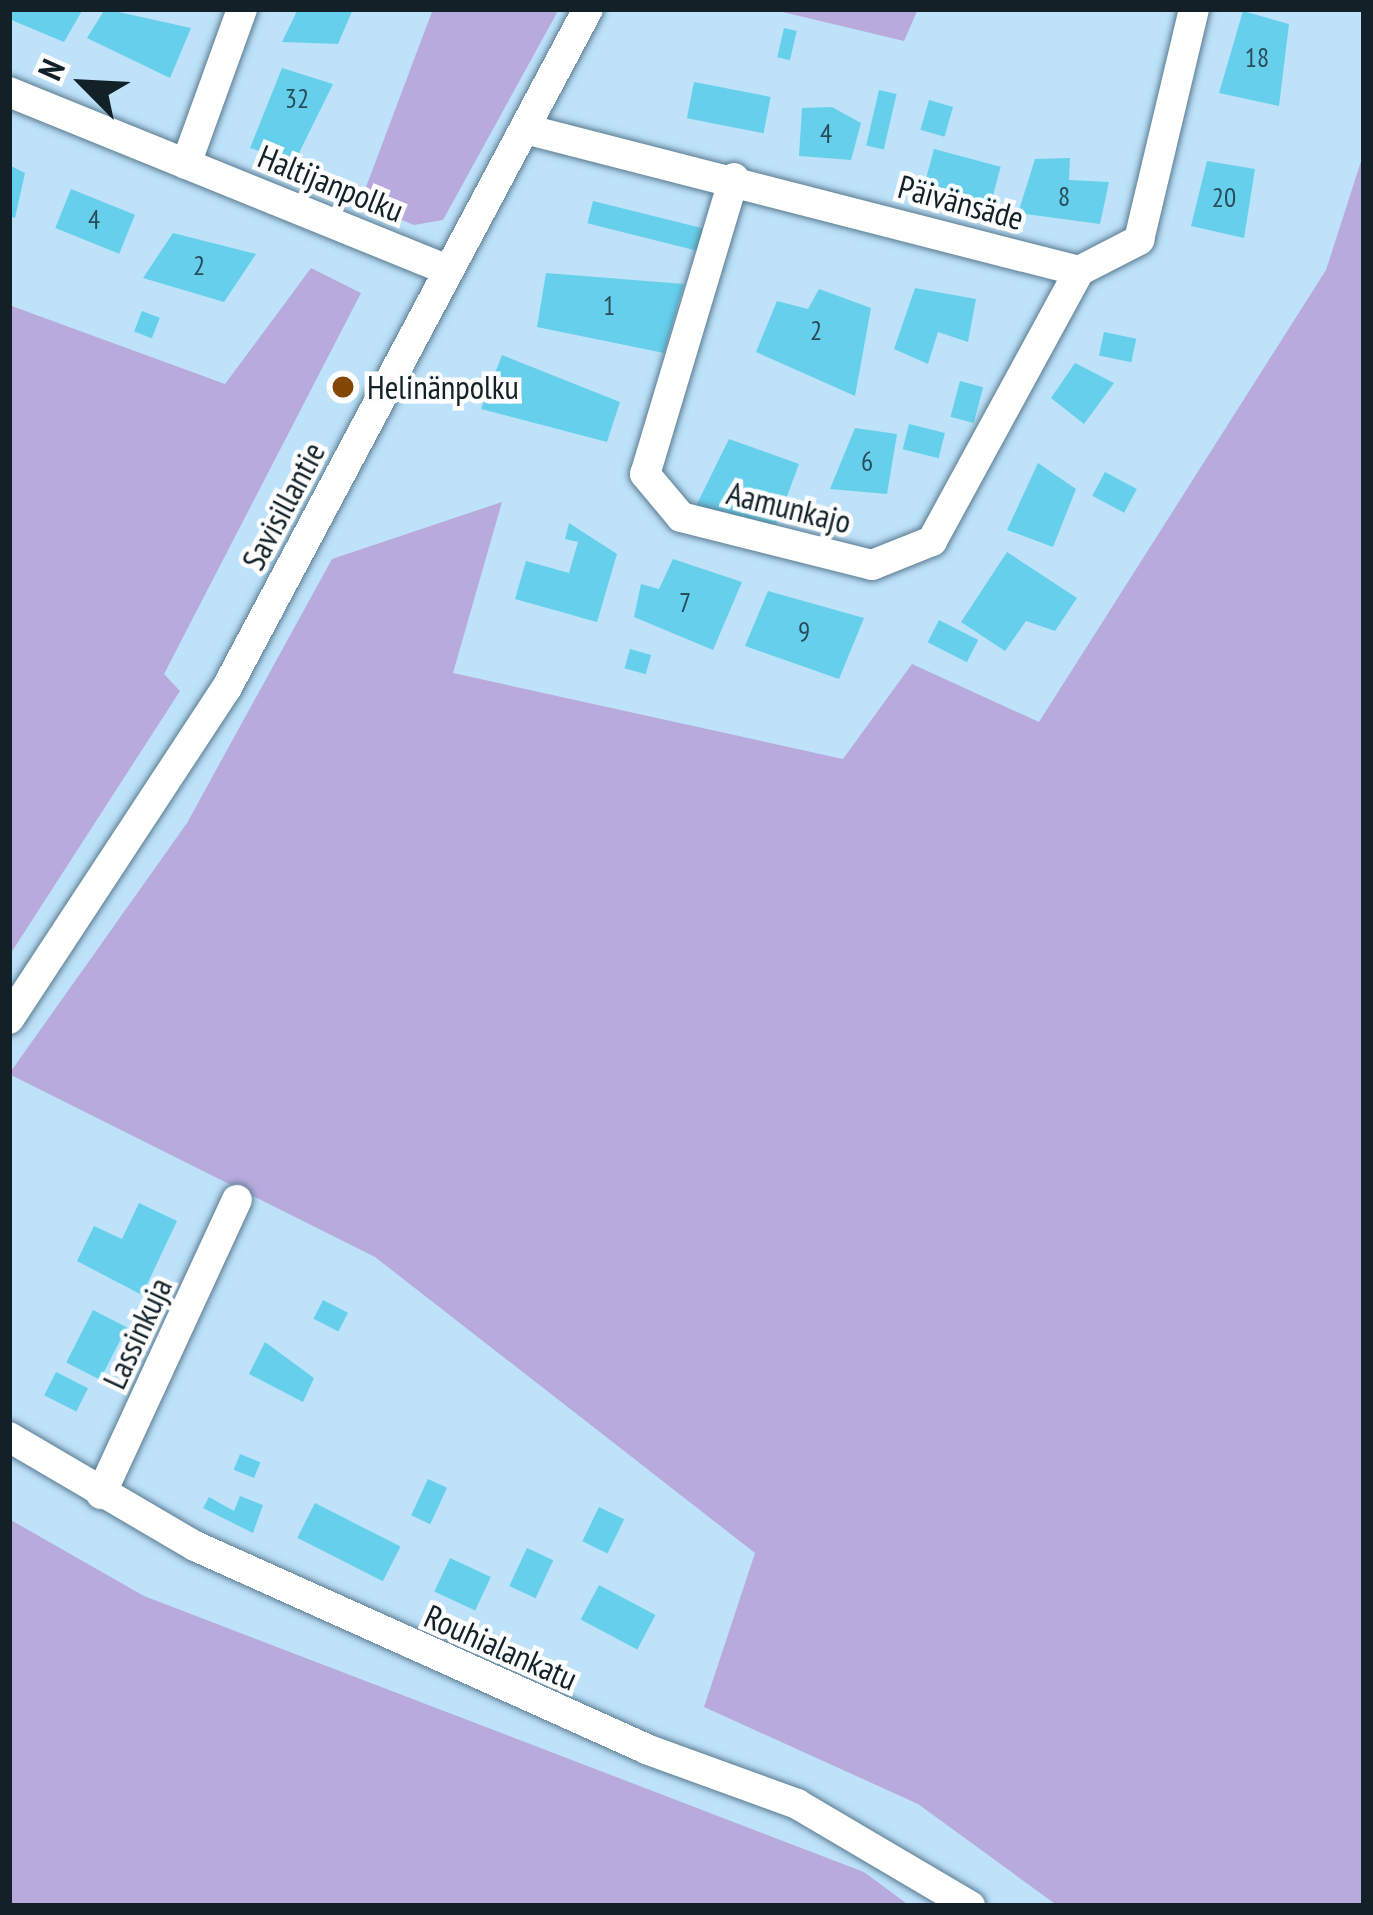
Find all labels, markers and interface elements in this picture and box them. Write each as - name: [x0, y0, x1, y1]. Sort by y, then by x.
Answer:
- north arrow: [24, 24, 144, 144]
- house number: 18: [1245, 42, 1269, 74]
- text: N: [27, 52, 74, 86]
- house number: 32: [285, 83, 309, 115]
- house number: 4: [820, 118, 832, 150]
- street label: Haltijanpolku: [253, 136, 409, 230]
- street label: Päivänsäde: [894, 166, 1028, 238]
- house number: 8: [1058, 181, 1070, 213]
- house number: 20: [1212, 182, 1236, 214]
- house number: 4: [88, 204, 100, 236]
- house number: 2: [193, 250, 205, 282]
- house number: 1: [603, 290, 615, 322]
- house number: 2: [810, 315, 822, 347]
- place label: Helinänpolku: [367, 367, 519, 407]
- marker: Helinänpolku: [330, 374, 356, 400]
- street label: Savisillantie: [233, 436, 333, 576]
- house number: 6: [861, 446, 873, 478]
- street label: Aamunkajo: [723, 472, 855, 542]
- house number: 7: [679, 587, 691, 619]
- house number: 9: [798, 616, 810, 648]
- street label: Lassinkuja: [94, 1271, 180, 1395]
- street label: Rouhialankatu: [419, 1596, 583, 1698]

